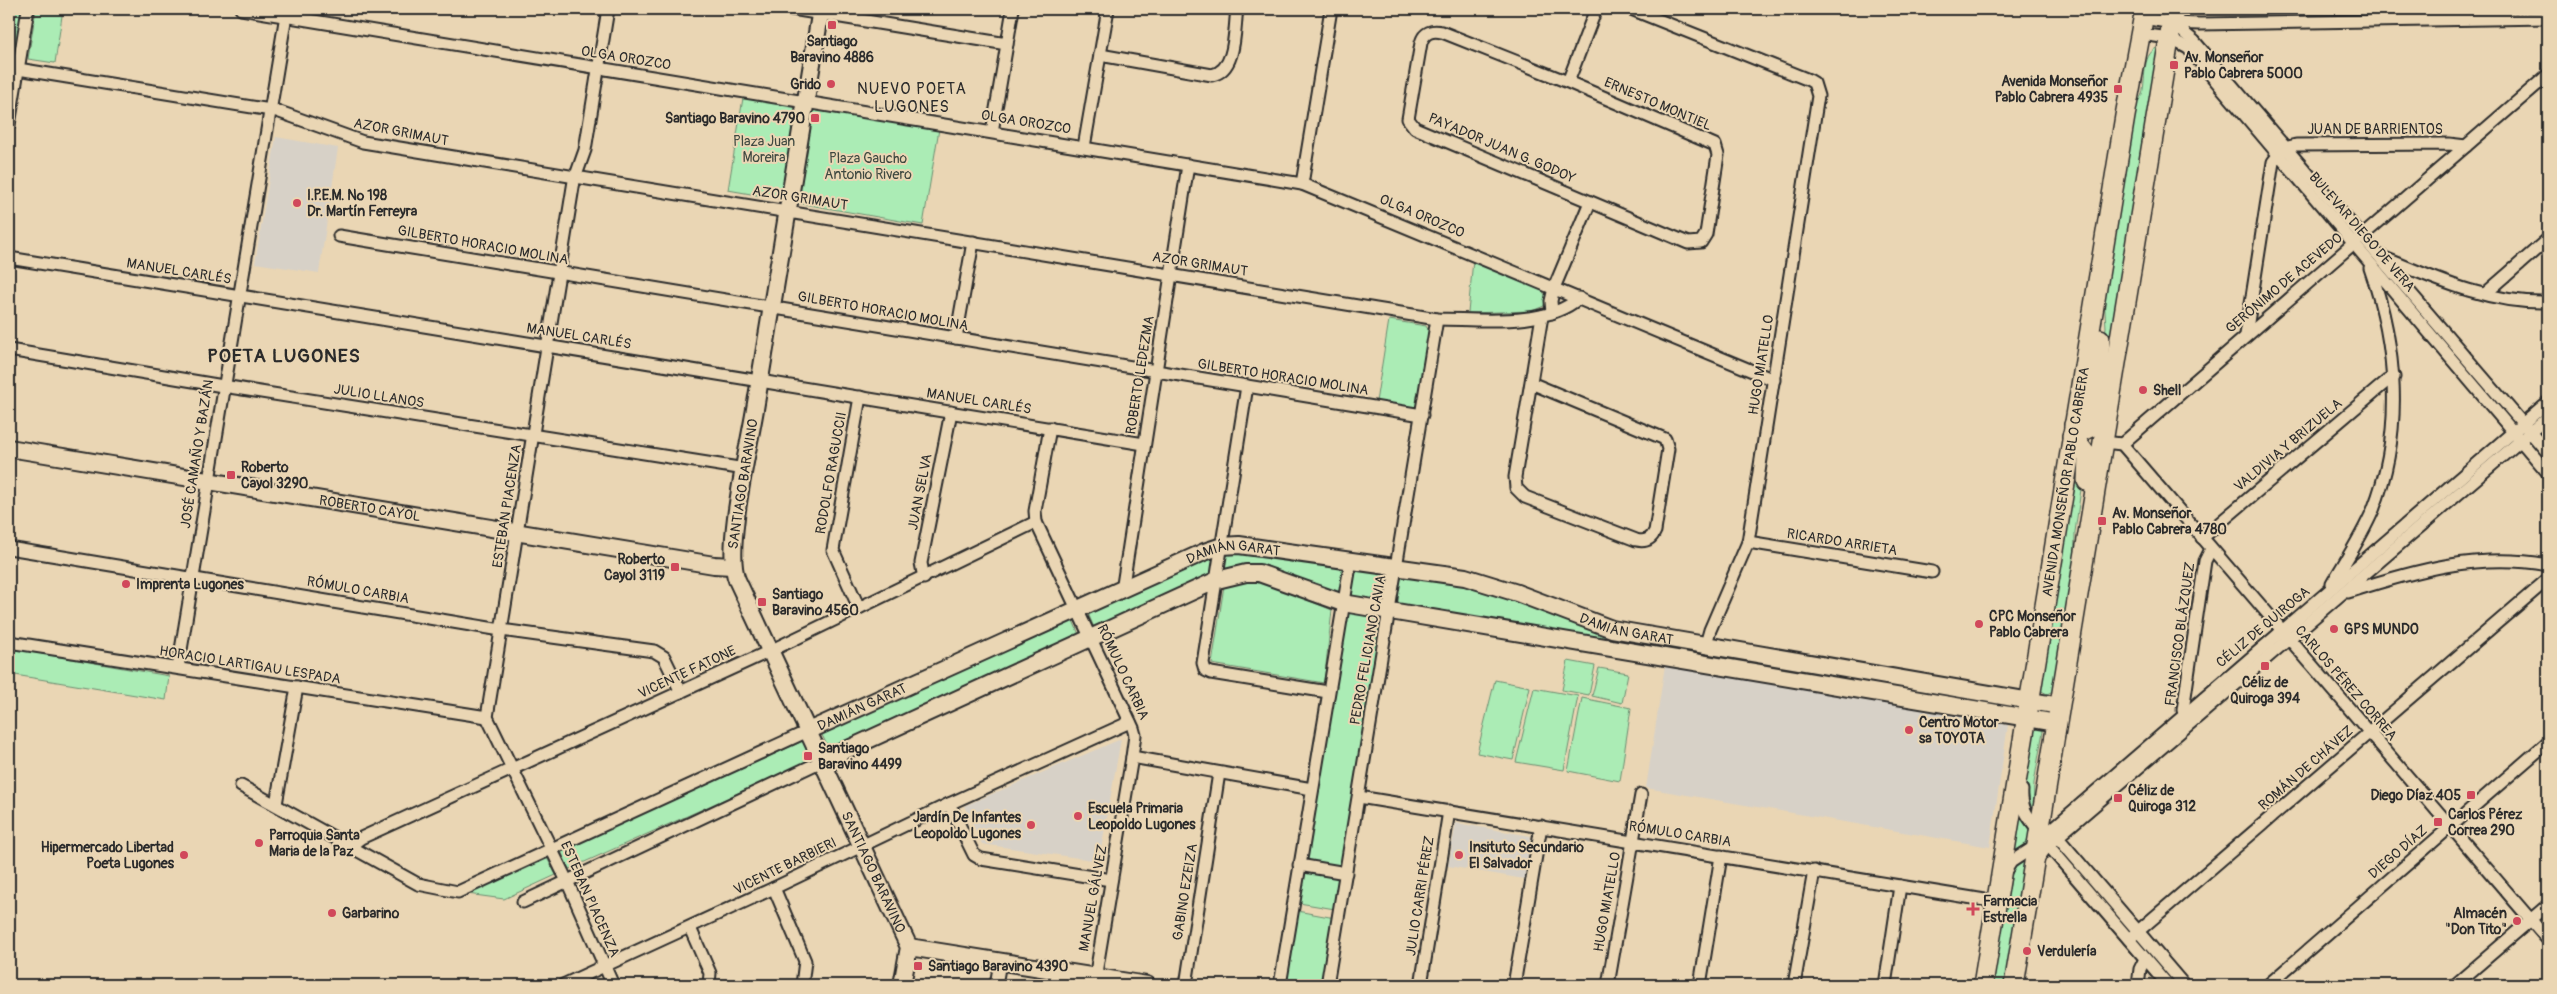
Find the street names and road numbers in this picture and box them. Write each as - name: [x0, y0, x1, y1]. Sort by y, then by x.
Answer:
- street label: OLGA OROZCO: [580, 43, 672, 73]
- street label: ERNESTO MONTIEL: [1602, 74, 1714, 134]
- street label: OLGA OROZCO: [980, 107, 1072, 137]
- street label: PAYADOR JUAN G. GODOY: [1426, 109, 1578, 187]
- street label: AZOR GRIMAUT: [352, 114, 450, 150]
- street label: JUAN DE BARRIENTOS: [2307, 121, 2443, 138]
- street label: BULEVAR DIEGO DE VERA: [2305, 169, 2419, 295]
- street label: AZOR GRIMAUT: [751, 182, 849, 214]
- street label: OLGA OROZCO: [1377, 190, 1467, 242]
- street label: GILBERTO HORACIO MOLINA: [396, 222, 570, 268]
- street label: GERÓNIMO DE ACEVEDO: [2222, 228, 2346, 337]
- street label: AZOR GRIMAUT: [1151, 248, 1249, 280]
- street label: MANUEL CARLÉS: [125, 253, 233, 288]
- street label: GILBERTO HORACIO MOLINA: [796, 288, 970, 334]
- street label: ROBERTO LEDEZMA: [1122, 314, 1158, 436]
- street label: HUGO MIATELLO: [1745, 314, 1777, 416]
- street label: MANUEL CARLÉS: [525, 318, 633, 353]
- street label: GILBERTO HORACIO MOLINA: [1196, 355, 1370, 399]
- street label: AVENIDA MONSEÑOR PABLO CABRERA: [2038, 366, 2092, 598]
- street label: JOSÉ CAMAÑO Y BAZÁN: [176, 378, 217, 530]
- street label: JULIO LLANOS: [333, 380, 425, 412]
- street label: MANUEL CARLÉS: [925, 383, 1033, 418]
- street label: VALDIVIA Y BRIZUELA: [2231, 395, 2345, 495]
- street label: RODOLFO RAGUCCII: [812, 411, 850, 535]
- street label: SANTIAGO BARAVINO: [724, 417, 762, 550]
- street label: ESTEBAN PIACENZA: [489, 443, 525, 569]
- street label: JUAN SELVA: [904, 452, 936, 532]
- street label: ROBERTO CAYOL: [318, 491, 422, 525]
- street label: RICARDO ARRIETA: [1786, 525, 1898, 559]
- street label: DAMIÁN GARAT: [1184, 536, 1281, 567]
- street label: FRANCISCO BLÁZQUEZ: [2160, 560, 2199, 707]
- street label: RÓMULO CARBIA: [306, 572, 411, 607]
- street label: PEDRO FELICIANO CAVIA: [1346, 574, 1390, 726]
- street label: CÉLIZ DE QUIROGA: [2212, 582, 2313, 671]
- street label: DAMIÁN GARAT: [1577, 609, 1675, 648]
- street label: RÓMULO CARBIA: [1093, 621, 1153, 723]
- street label: CARLOS PÉREZ CORREA: [2291, 621, 2401, 744]
- street label: HORACIO LARTIGAU LESPADA: [158, 642, 342, 688]
- street label: VICENTE FATONE: [635, 642, 739, 702]
- street label: DAMIÁN GARAT: [814, 679, 909, 734]
- street label: ROMÁN DE CHÁVEZ: [2254, 721, 2357, 814]
- street label: SANTIAGO BARAVINO: [838, 809, 910, 935]
- street label: RÓMULO CARBIA: [1628, 817, 1733, 850]
- street label: DIEGO DÍAZ: [2364, 821, 2431, 882]
- street label: VICENTE BARBIERI: [731, 834, 839, 898]
- street label: JULIO CARRI PÉREZ: [1401, 834, 1438, 957]
- street label: ESTEBAN PIACENZA: [557, 838, 623, 960]
- street label: GABINO EZEIZA: [1169, 842, 1201, 942]
- street label: MANUEL GÁLVEZ: [1074, 843, 1111, 953]
- street label: HUGO MIATELLO: [1590, 851, 1624, 953]

